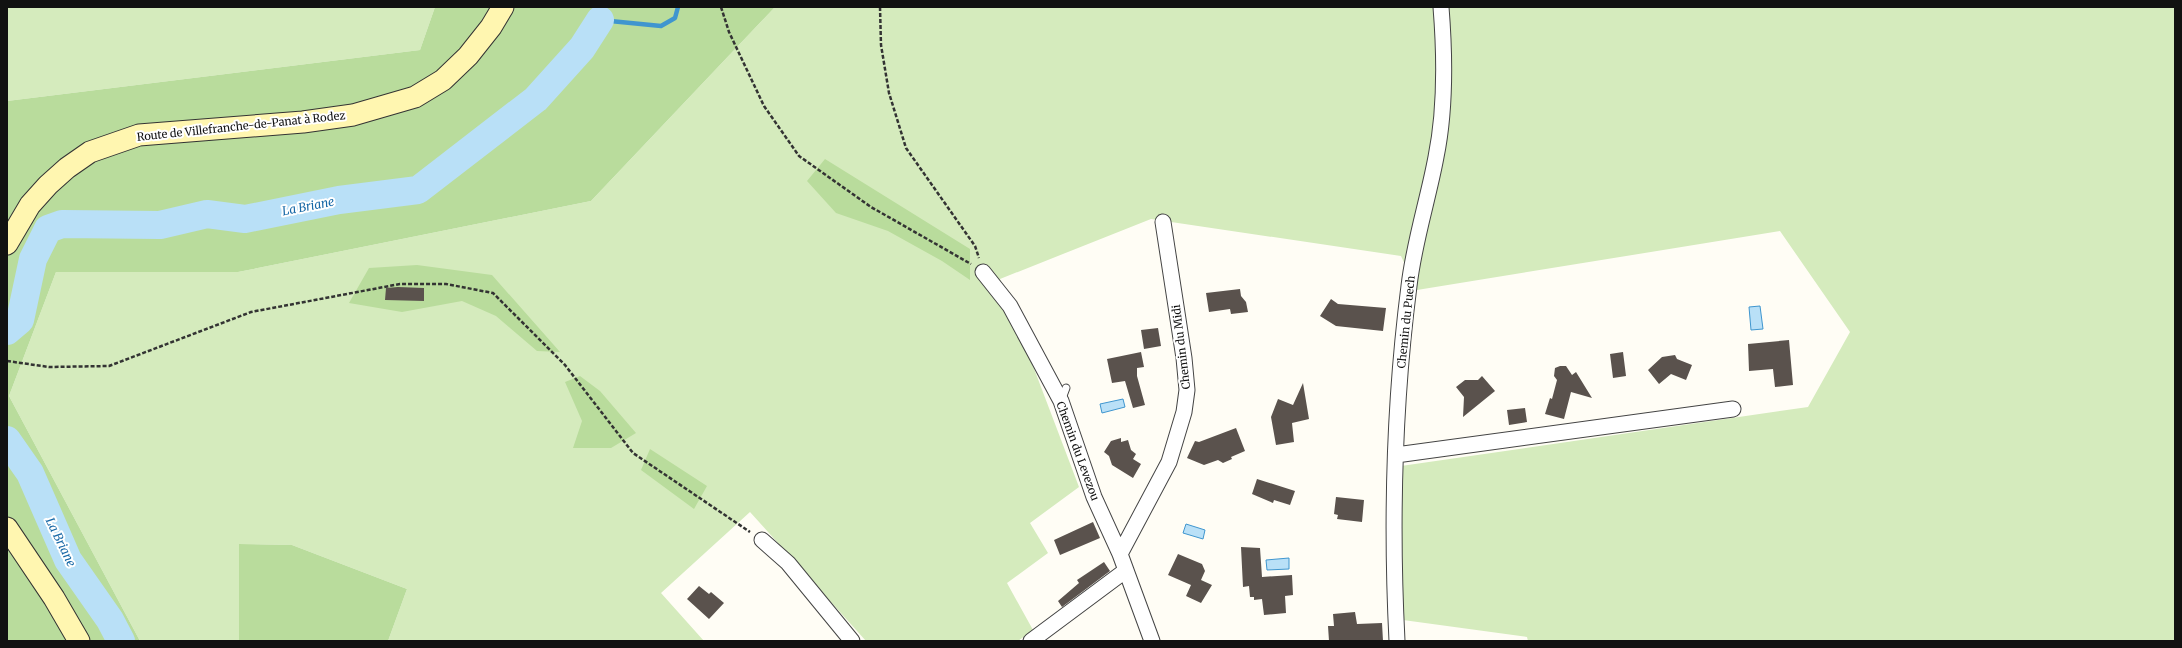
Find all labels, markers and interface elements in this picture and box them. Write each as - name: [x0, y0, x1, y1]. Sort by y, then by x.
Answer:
- street label: Route de Villefranche-de-Panat à Rodez: [136, 108, 346, 144]
- water label: La Briane: [281, 194, 335, 218]
- street label: Chemin du Puech: [1394, 274, 1418, 369]
- street label: Chemin du Midi: [1169, 303, 1193, 390]
- street label: Chemin du Levezou: [1054, 399, 1102, 503]
- water label: La Briane: [43, 515, 79, 569]

